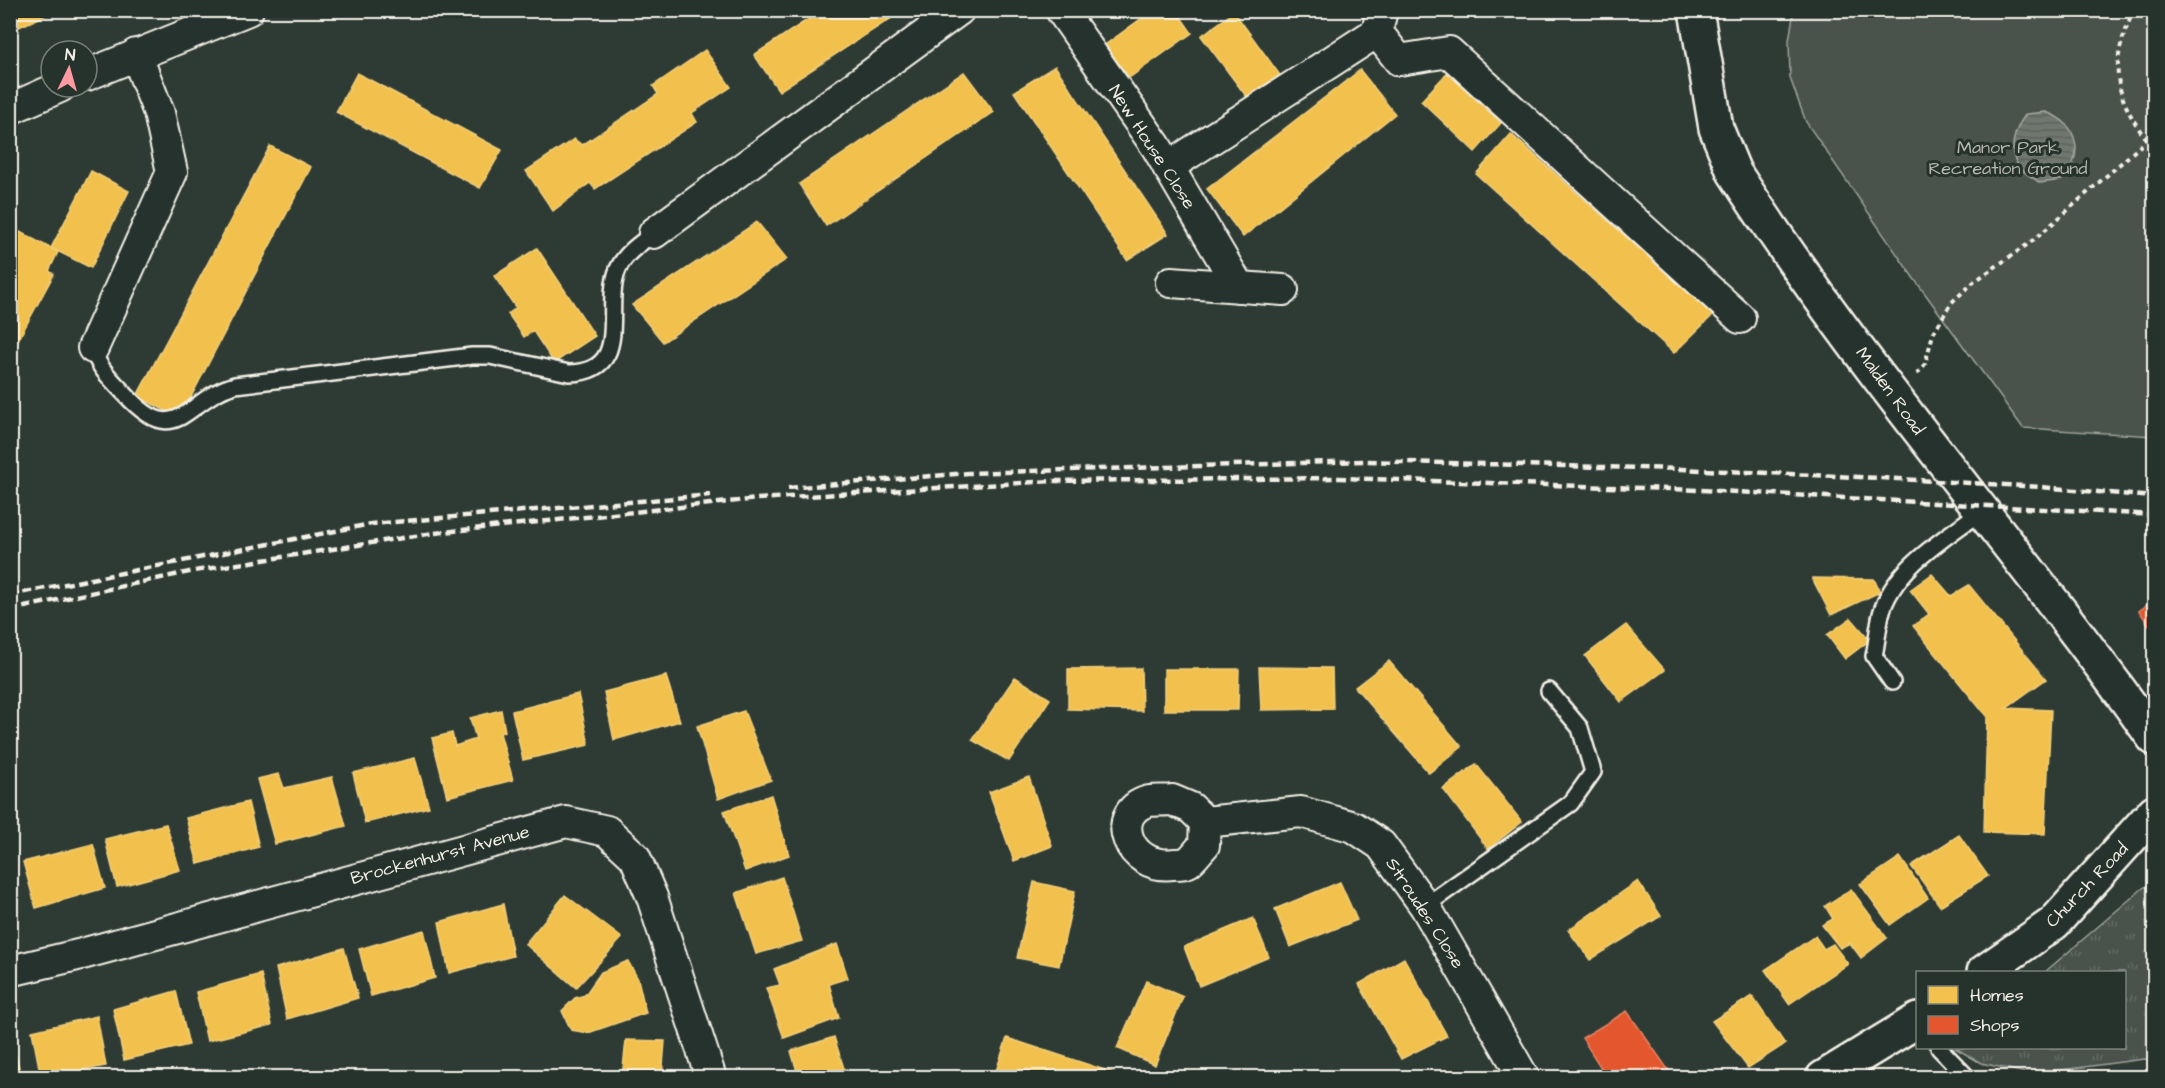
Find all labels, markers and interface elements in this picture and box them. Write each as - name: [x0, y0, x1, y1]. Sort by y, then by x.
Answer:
- north arrow: [39, 39, 99, 99]
- text: N: [64, 44, 76, 66]
- street label: New House Close: [1102, 80, 1202, 214]
- park label: Manor Park Recreation Ground: [1928, 135, 2088, 181]
- street label: Malden Road: [1849, 342, 1931, 440]
- street label: Brockenhurst Avenue: [348, 819, 532, 891]
- street label: Church Road: [2040, 837, 2134, 933]
- street label: Stroudes Close: [1380, 853, 1470, 974]
- legend: [1916, 971, 2126, 1049]
- text: Homes: [1970, 983, 2024, 1008]
- text: Shops: [1970, 1013, 2020, 1038]

